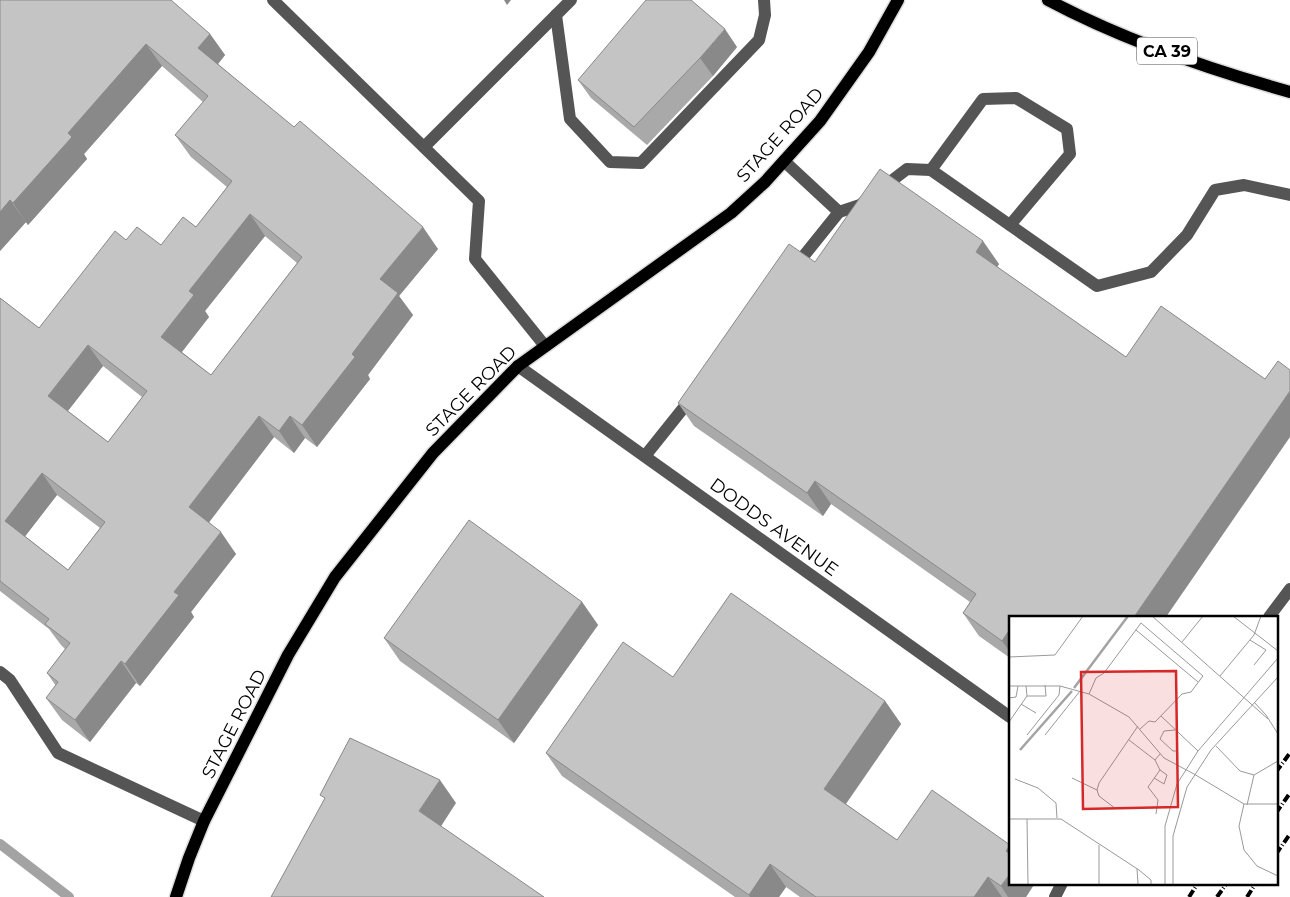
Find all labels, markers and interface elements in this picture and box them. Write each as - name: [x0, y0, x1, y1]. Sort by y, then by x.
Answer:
- road number: CA 39: [1137, 37, 1197, 64]
- street label: STAGE ROAD: [732, 83, 828, 187]
- street label: STAGE ROAD: [421, 341, 521, 441]
- street label: DODDS AVENUE: [706, 473, 842, 581]
- inset map: [1009, 616, 1278, 884]
- street label: STAGE ROAD: [197, 666, 271, 782]

